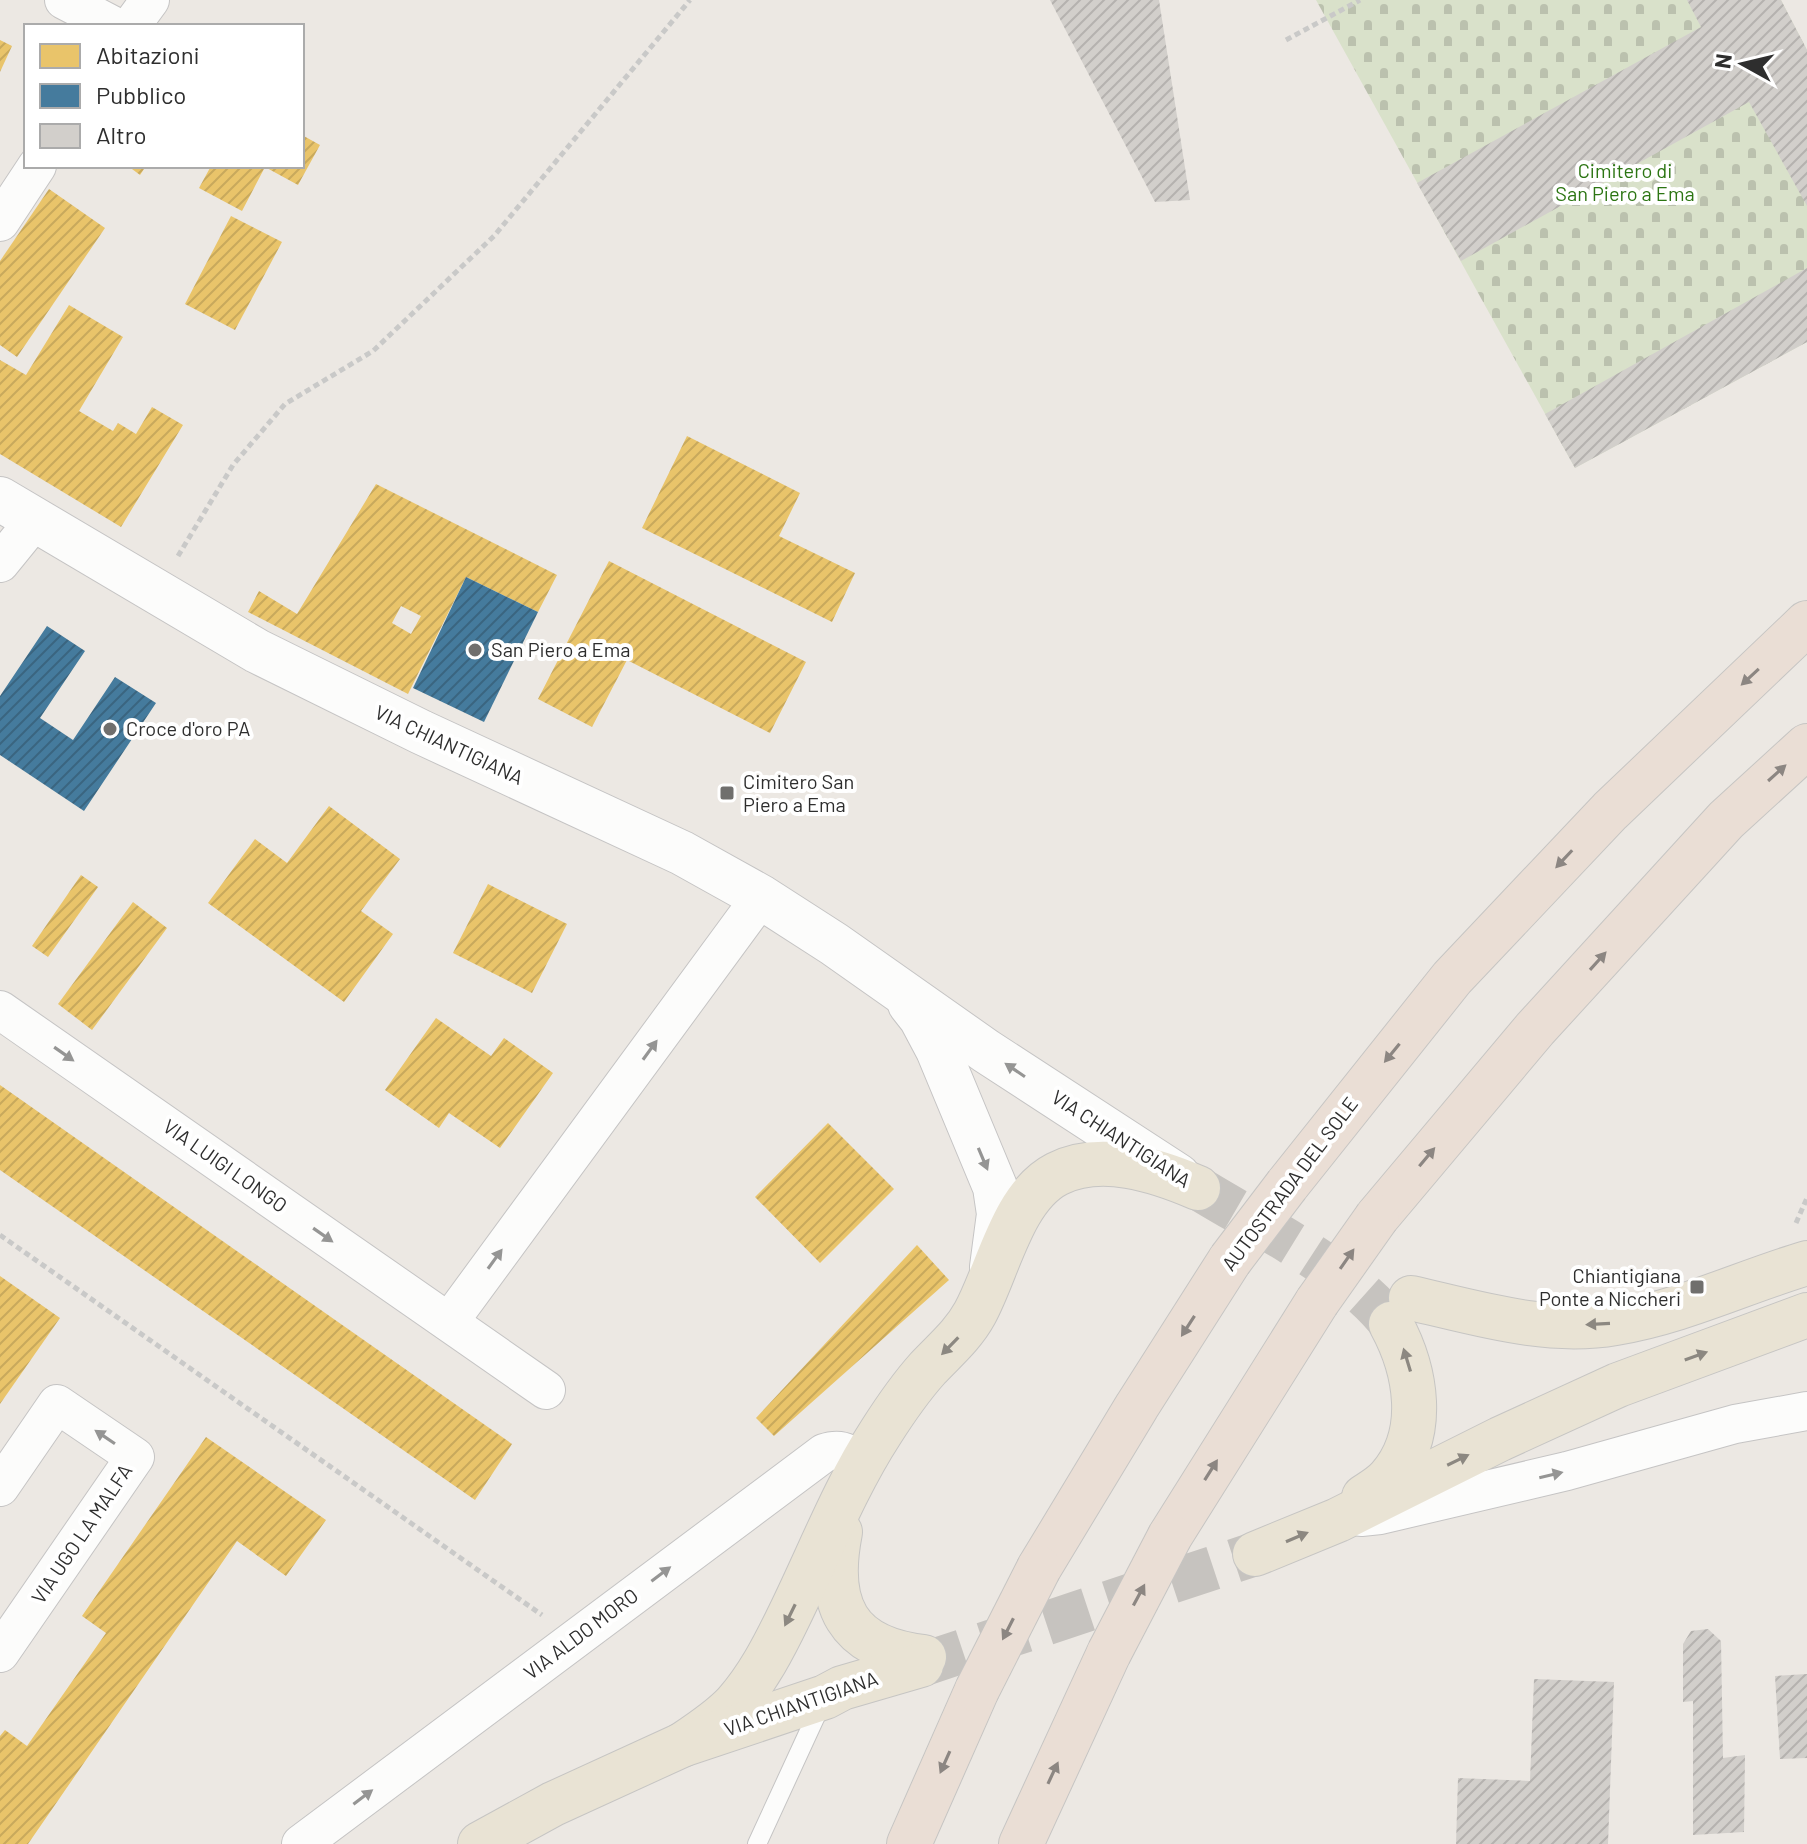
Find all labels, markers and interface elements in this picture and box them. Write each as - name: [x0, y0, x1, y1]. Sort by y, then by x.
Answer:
- legend: [24, 24, 304, 168]
- north arrow: [1703, 24, 1783, 104]
- text: Abitazioni: [96, 40, 200, 69]
- text: N: [1708, 52, 1736, 70]
- text: Pubblico: [96, 80, 186, 109]
- text: Altro: [96, 120, 147, 149]
- park label: Cimitero di San Piero a Ema: [1555, 158, 1695, 205]
- place label: San Piero a Ema: [491, 637, 630, 661]
- marker: San Piero a Ema: [466, 641, 484, 659]
- one-way arrow: [1741, 667, 1760, 685]
- street label: VIA CHIANTIGIANA: [371, 699, 527, 789]
- place label: Croce d'oro PA: [126, 716, 250, 740]
- marker: Croce d'oro PA: [101, 720, 119, 738]
- one-way arrow: [1768, 765, 1787, 783]
- place label: Cimitero San Piero a Ema: [743, 769, 854, 816]
- marker: Cimitero San Piero a Ema: [718, 784, 736, 802]
- one-way arrow: [1556, 849, 1574, 868]
- one-way arrow: [1588, 951, 1606, 970]
- one-way arrow: [641, 1040, 657, 1060]
- one-way arrow: [1384, 1043, 1401, 1063]
- one-way arrow: [54, 1046, 75, 1061]
- one-way arrow: [1004, 1063, 1025, 1078]
- street label: VIA CHIANTIGIANA: [1048, 1084, 1196, 1192]
- street label: AUTOSTRADA DEL SOLE: [1216, 1092, 1362, 1275]
- street label: VIA LUIGI LONGO: [159, 1113, 292, 1217]
- one-way arrow: [977, 1147, 990, 1171]
- one-way arrow: [1418, 1147, 1435, 1167]
- one-way arrow: [313, 1227, 334, 1242]
- one-way arrow: [487, 1249, 503, 1270]
- one-way arrow: [1339, 1249, 1354, 1270]
- place label: Chiantigiana Ponte a Niccheri: [1539, 1263, 1681, 1310]
- marker: Chiantigiana Ponte a Niccheri: [1688, 1278, 1706, 1296]
- one-way arrow: [1181, 1315, 1196, 1337]
- one-way arrow: [1585, 1318, 1610, 1331]
- one-way arrow: [942, 1336, 960, 1355]
- one-way arrow: [1400, 1348, 1413, 1372]
- one-way arrow: [1684, 1349, 1708, 1362]
- one-way arrow: [94, 1430, 116, 1445]
- one-way arrow: [1447, 1453, 1470, 1467]
- street label: VIA UGO LA MALFA: [26, 1459, 137, 1608]
- one-way arrow: [1204, 1459, 1218, 1481]
- one-way arrow: [1539, 1468, 1564, 1480]
- one-way arrow: [1285, 1530, 1309, 1543]
- one-way arrow: [651, 1567, 671, 1583]
- street label: VIA ALDO MORO: [519, 1582, 642, 1684]
- one-way arrow: [1133, 1583, 1146, 1606]
- one-way arrow: [783, 1604, 796, 1627]
- one-way arrow: [1001, 1617, 1015, 1640]
- street label: VIA CHIANTIGIANA: [721, 1666, 881, 1741]
- one-way arrow: [939, 1750, 952, 1773]
- one-way arrow: [1047, 1761, 1060, 1785]
- one-way arrow: [353, 1790, 374, 1806]

